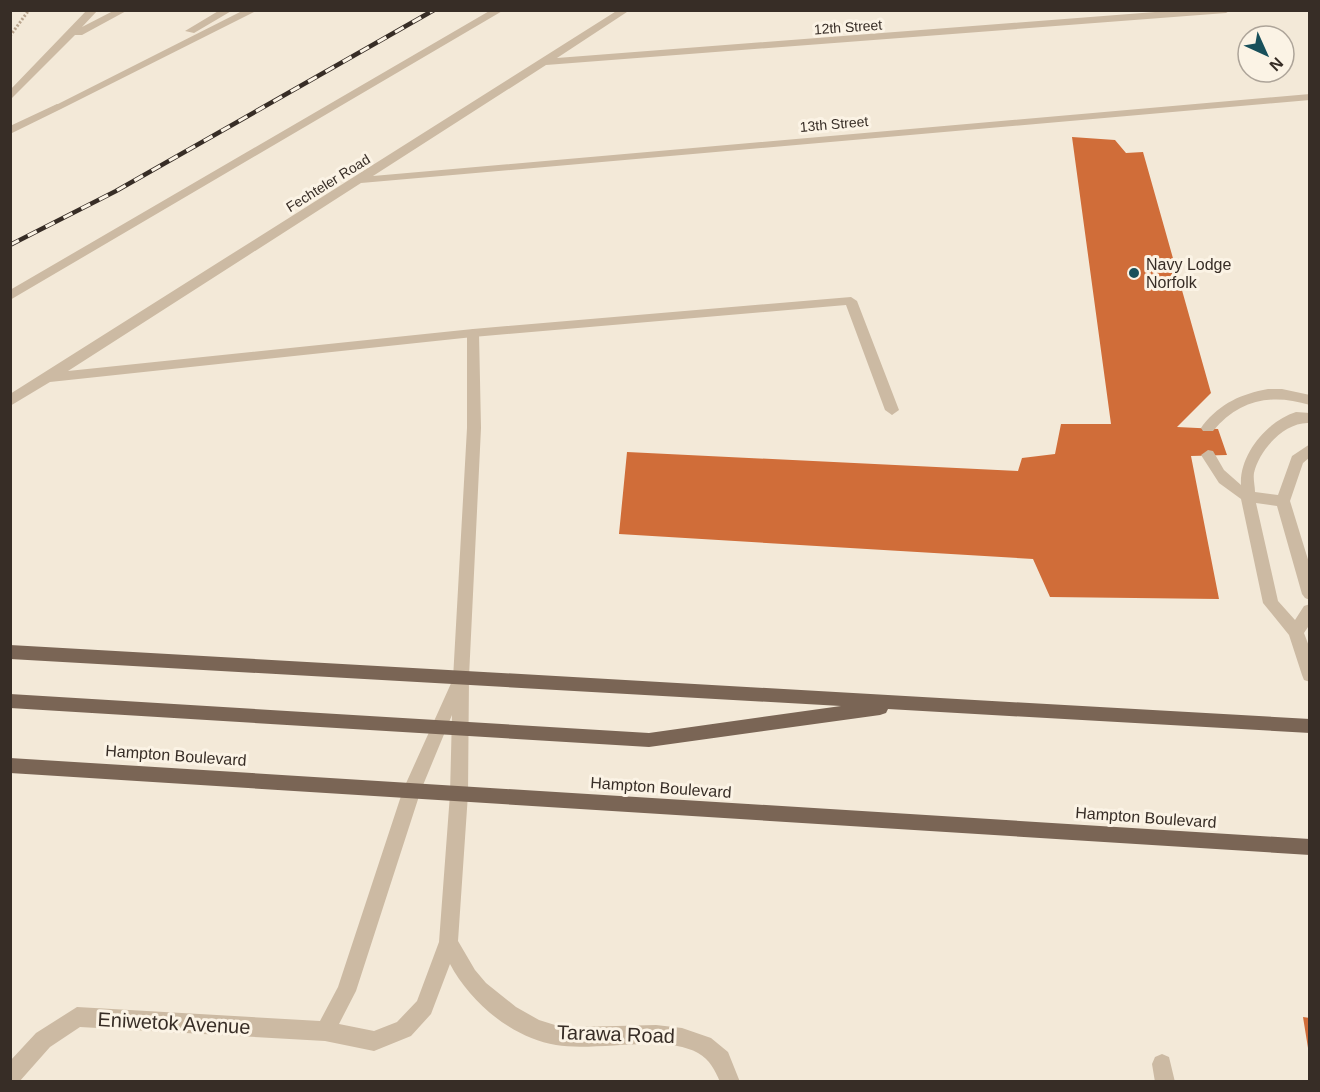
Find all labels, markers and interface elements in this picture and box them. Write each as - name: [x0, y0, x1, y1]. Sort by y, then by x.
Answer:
- street label: 12th Street: [813, 17, 883, 37]
- north arrow: [1236, 24, 1296, 84]
- text: N: [1266, 54, 1286, 74]
- street label: 13th Street: [799, 113, 869, 135]
- street label: Fechteler Road: [283, 151, 373, 215]
- place label: Navy Lodge Norfolk: [1146, 256, 1231, 291]
- marker: Navy Lodge Norfolk: [1127, 266, 1141, 280]
- street label: Hampton Boulevard: [105, 742, 247, 769]
- street label: Hampton Boulevard: [590, 774, 732, 801]
- street label: Hampton Boulevard: [1075, 804, 1217, 831]
- street label: Eniwetok Avenue: [97, 1008, 251, 1038]
- street label: Tarawa Road: [557, 1021, 675, 1047]

